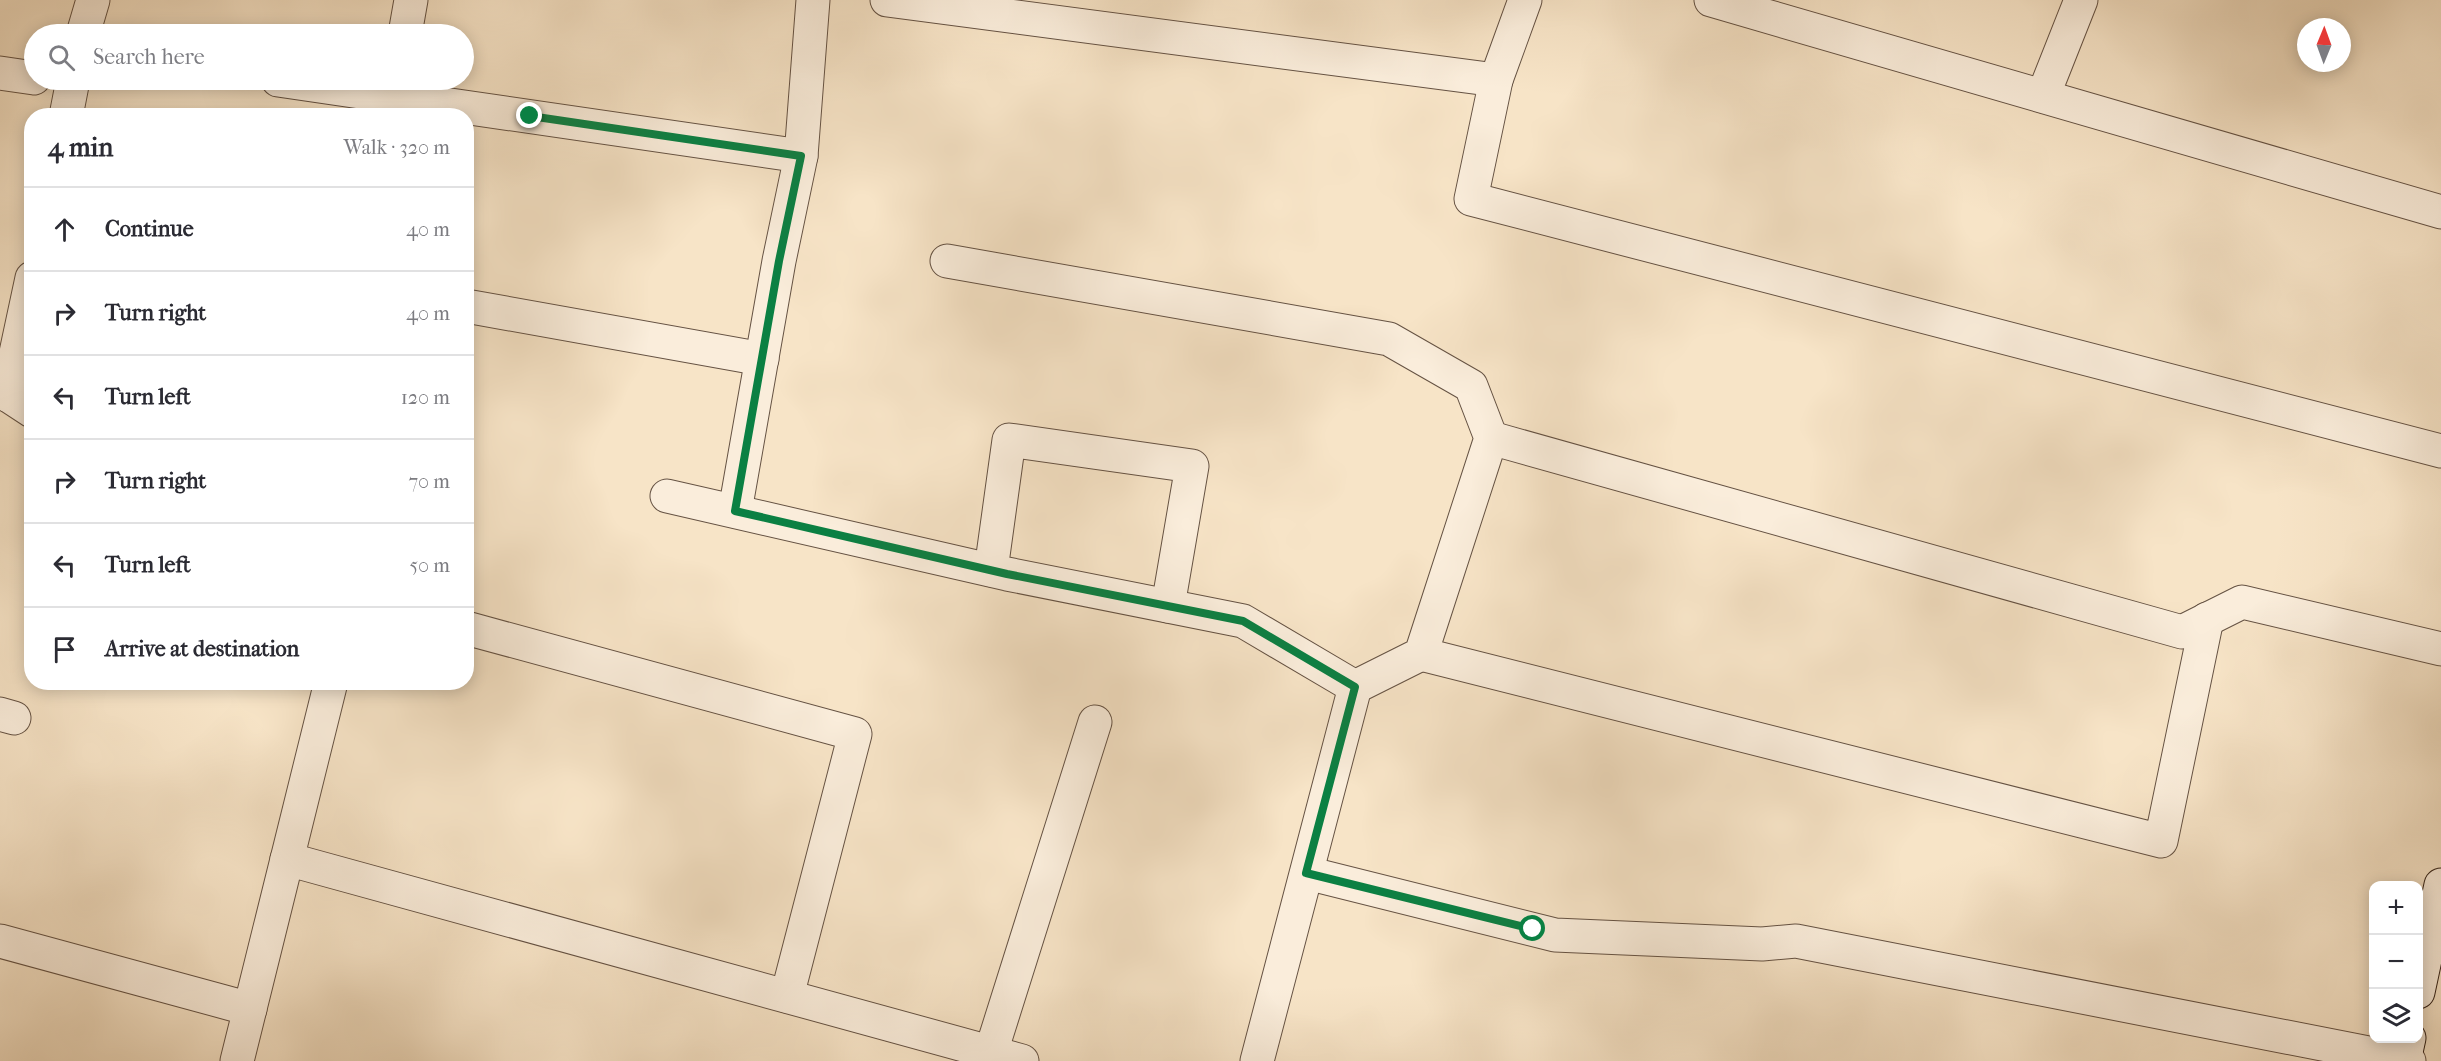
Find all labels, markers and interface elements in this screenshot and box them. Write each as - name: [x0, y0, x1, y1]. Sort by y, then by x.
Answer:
- north arrow: [2297, 18, 2351, 72]
- search box: [24, 24, 474, 90]
- icon: search: [45, 41, 78, 74]
- text: Search here: [93, 44, 205, 70]
- route end: [516, 102, 542, 128]
- text: 4 min: [48, 132, 113, 163]
- text: Walk · 320 m: [344, 136, 450, 159]
- icon: ahead: [48, 213, 81, 246]
- text: Continue: [105, 216, 194, 242]
- text: 40 m: [406, 218, 450, 241]
- icon: right: [48, 297, 81, 330]
- text: Turn right: [105, 300, 206, 326]
- text: 40 m: [406, 302, 450, 325]
- icon: left: [48, 381, 81, 414]
- text: Turn left: [105, 384, 191, 410]
- text: 120 m: [401, 386, 450, 409]
- icon: right: [48, 465, 81, 498]
- text: Turn right: [105, 468, 206, 494]
- text: 70 m: [408, 470, 450, 493]
- icon: left: [48, 549, 81, 582]
- text: Turn left: [105, 552, 191, 578]
- text: 50 m: [409, 554, 450, 577]
- icon: arrive: [48, 633, 81, 666]
- text: Arrive at destination: [105, 636, 299, 662]
- map controls: [2369, 881, 2423, 1043]
- button: +: [2369, 881, 2423, 935]
- route start: [1519, 915, 1545, 941]
- button: −: [2369, 935, 2423, 989]
- button: layers: [2369, 989, 2423, 1043]

